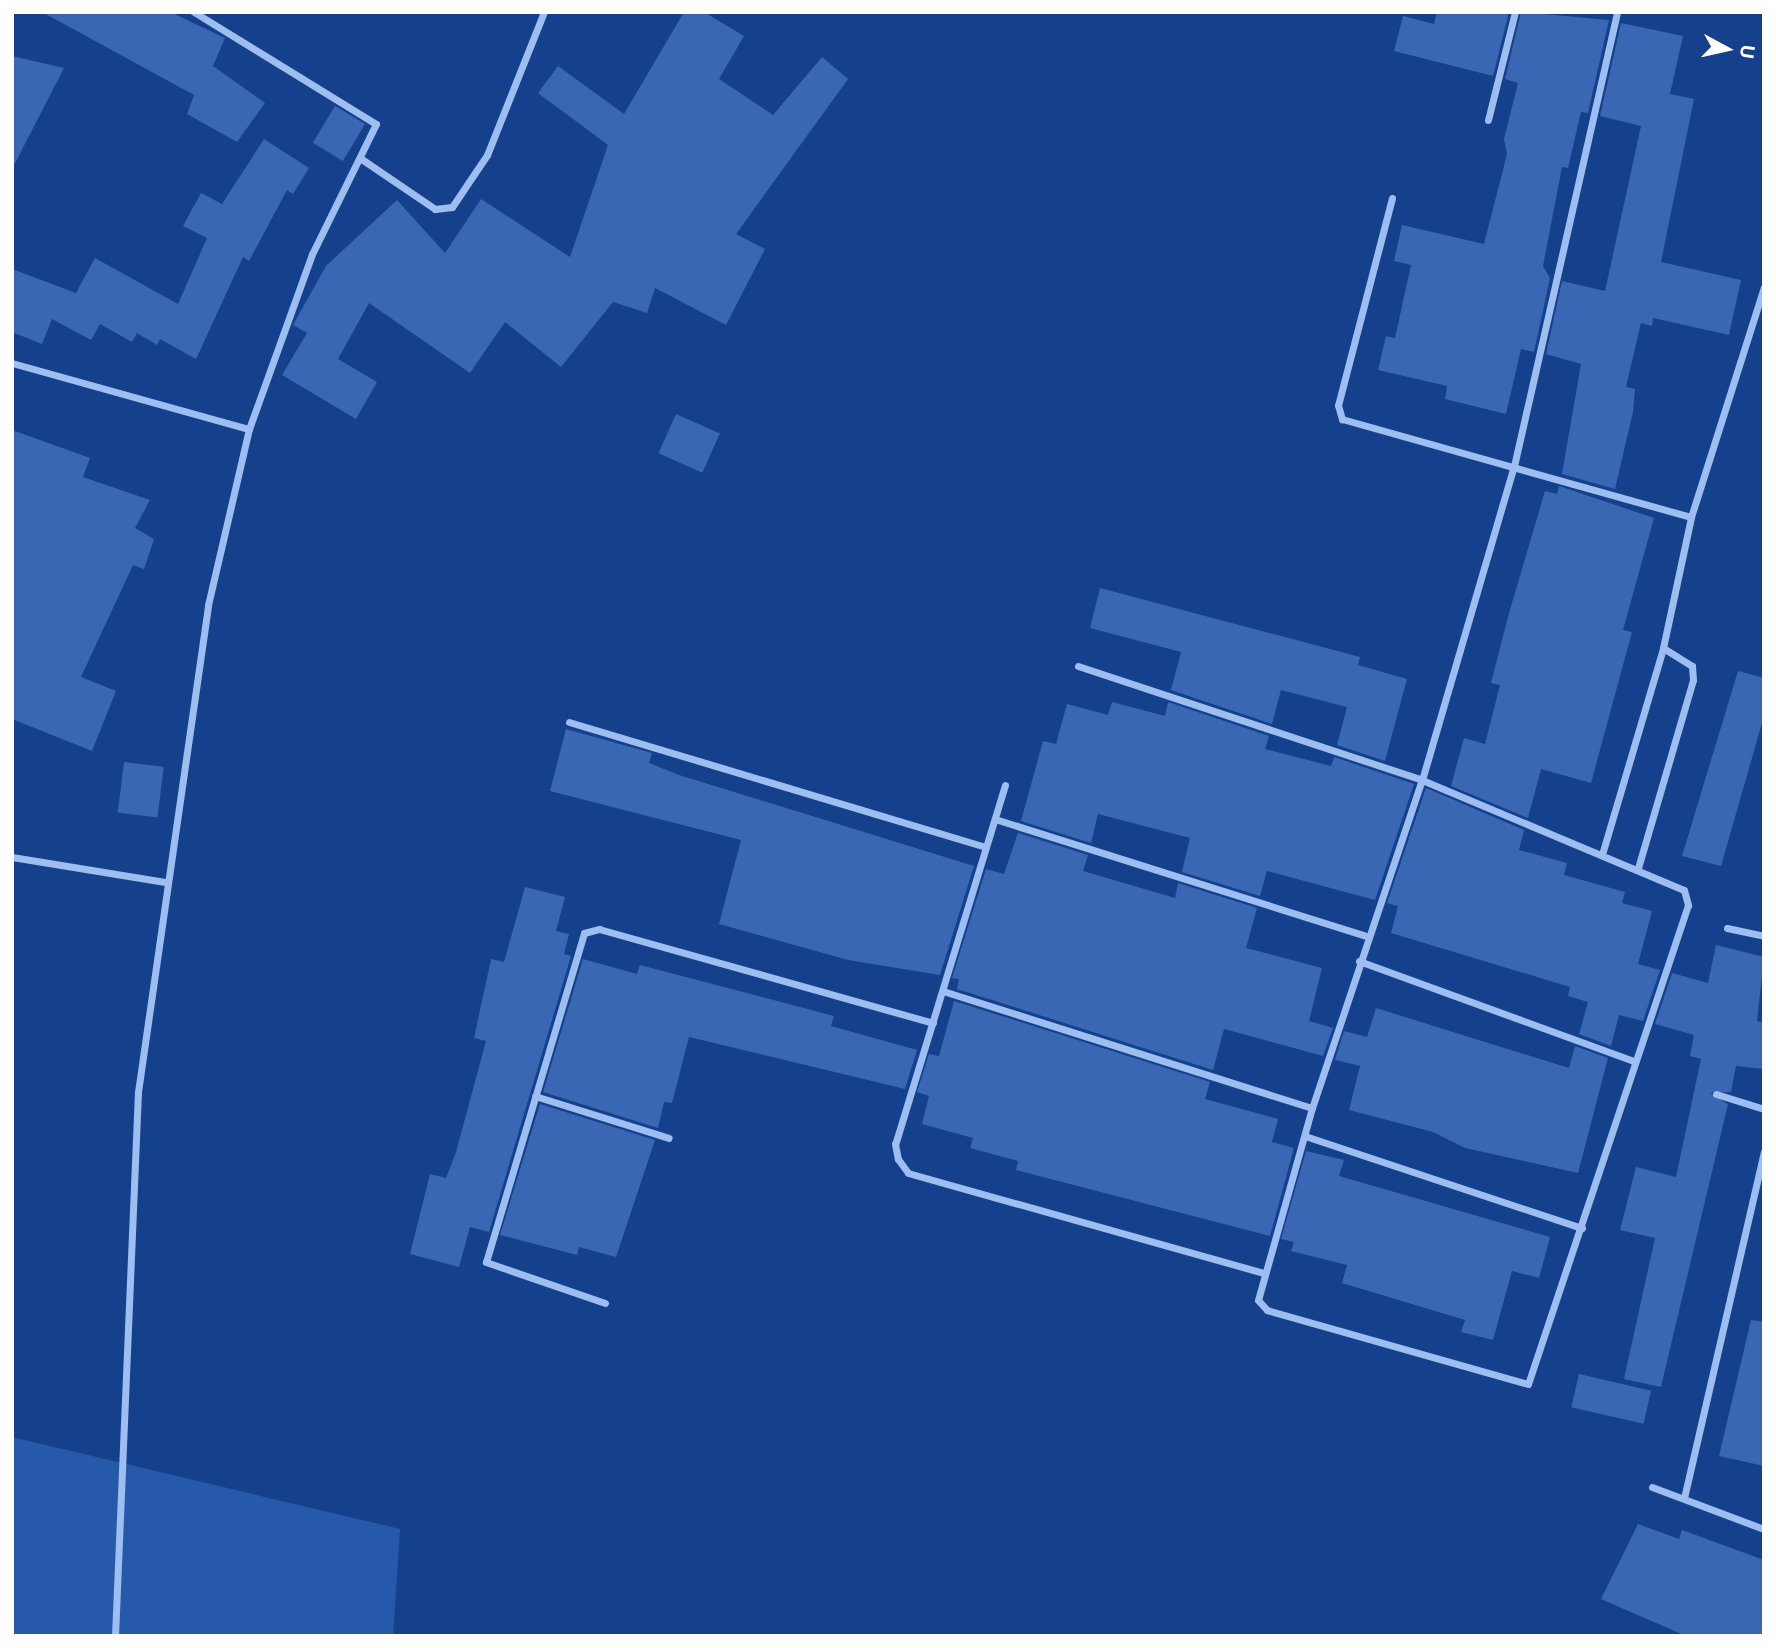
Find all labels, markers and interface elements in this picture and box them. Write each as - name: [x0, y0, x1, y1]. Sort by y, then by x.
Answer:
- north arrow: [1692, 14, 1762, 84]
- text: U: [1734, 43, 1762, 61]

